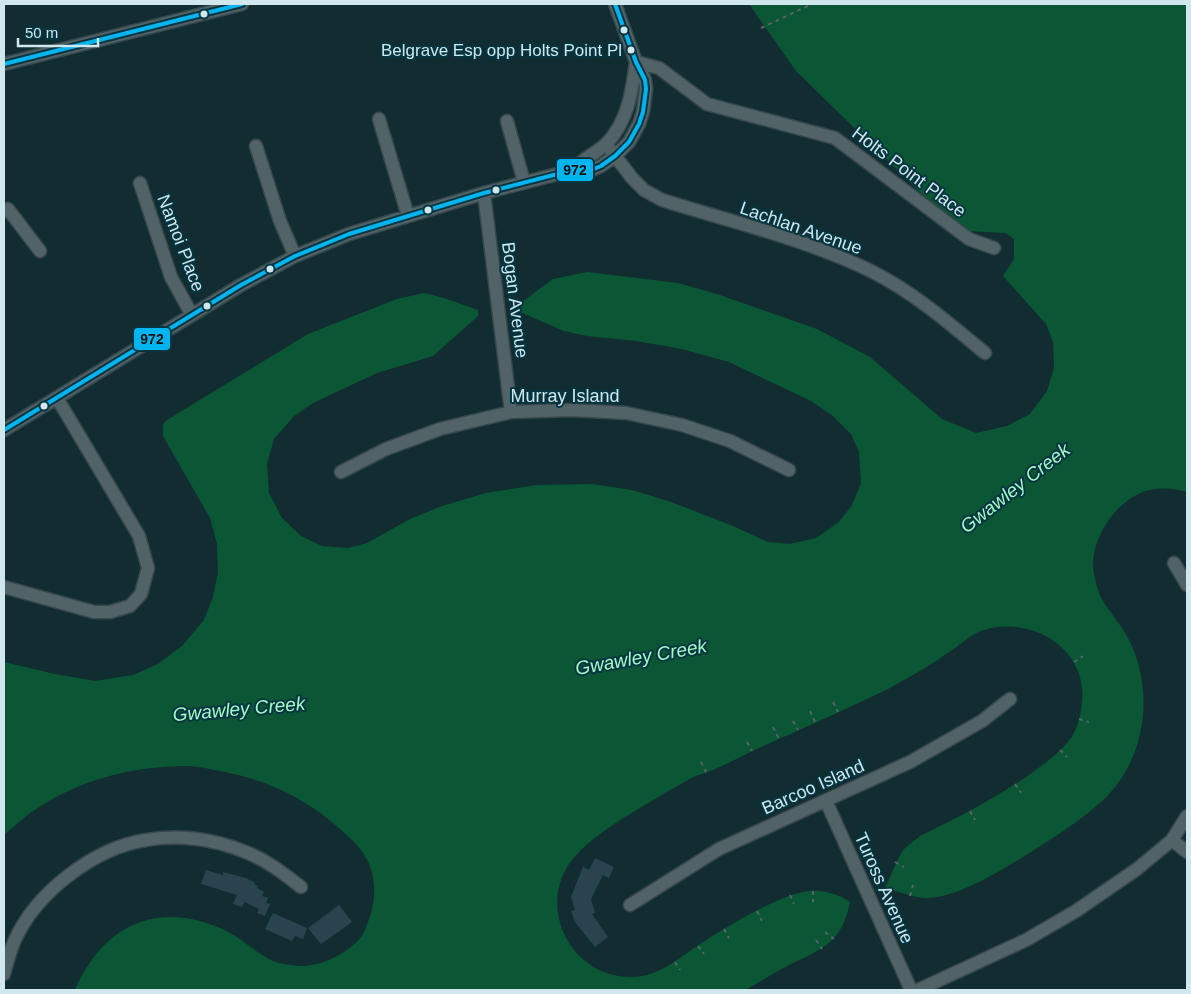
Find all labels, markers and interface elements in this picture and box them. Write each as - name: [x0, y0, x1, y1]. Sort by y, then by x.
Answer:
- unlabelled marker: [199, 9, 209, 19]
- scale bar: [18, 15, 98, 47]
- text: 50 m: [25, 24, 58, 41]
- unlabelled marker: [619, 25, 629, 35]
- place label: Belgrave Esp opp Holts Point Pl: [381, 41, 622, 60]
- marker: Belgrave Esp opp Holts Point Pl: [626, 45, 636, 55]
- street label: Holts Point Place: [848, 123, 970, 221]
- line badge: 972: [556, 158, 594, 182]
- text: 972: [563, 162, 587, 178]
- unlabelled marker: [491, 185, 501, 195]
- street label: Namoi Place: [153, 192, 209, 294]
- street label: Lachlan Avenue: [737, 198, 865, 258]
- unlabelled marker: [423, 205, 433, 215]
- street label: Bogan Avenue: [498, 241, 532, 359]
- unlabelled marker: [265, 264, 275, 274]
- unlabelled marker: [202, 301, 212, 311]
- line badge: 972: [133, 327, 171, 351]
- text: 972: [140, 331, 164, 347]
- street label: Murray Island: [510, 386, 620, 406]
- unlabelled marker: [39, 401, 49, 411]
- water label: Gwawley Creek: [956, 438, 1075, 537]
- water label: Gwawley Creek: [574, 635, 710, 679]
- water label: Gwawley Creek: [172, 693, 308, 725]
- street label: Barcoo Island: [759, 755, 867, 819]
- street label: Tuross Avenue: [851, 830, 917, 946]

